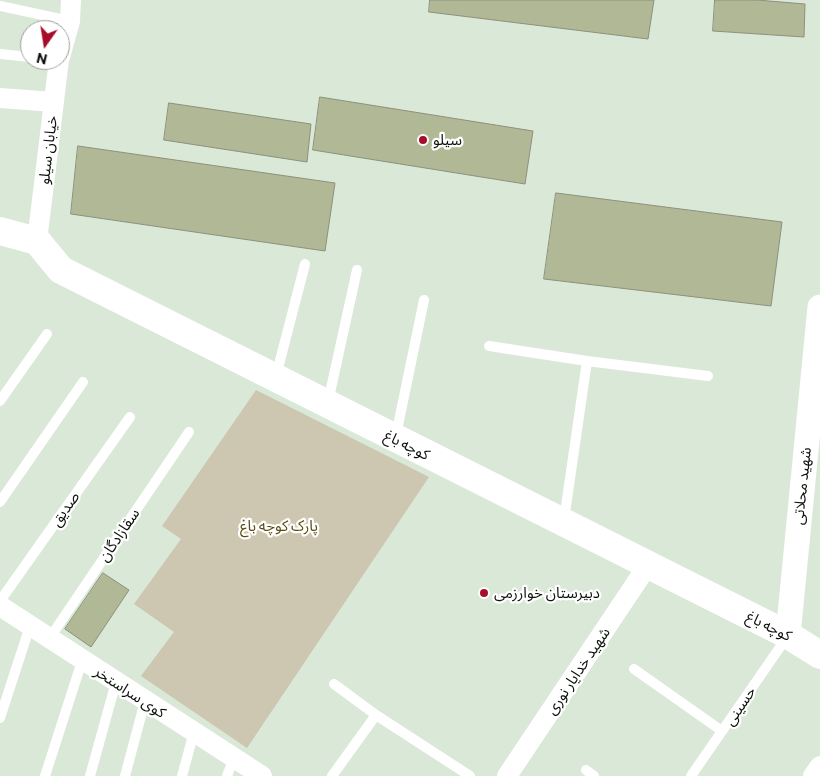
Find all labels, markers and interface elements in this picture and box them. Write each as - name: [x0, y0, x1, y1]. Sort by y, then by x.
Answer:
- north arrow: [20, 20, 70, 70]
- text: N: [35, 50, 49, 69]
- street label: خیابان سیلو: [35, 115, 61, 185]
- place label: سیلو: [433, 131, 462, 149]
- marker: سیلو: [417, 134, 429, 146]
- street label: کوچه باغ: [381, 426, 433, 464]
- street label: شهید محلاتی: [789, 446, 815, 526]
- street label: صدیق: [47, 488, 83, 530]
- street label: سقازادگان: [95, 505, 143, 565]
- park label: پارک کوچه باغ: [240, 517, 318, 535]
- place label: دبیرستان خوارزمی: [494, 584, 600, 602]
- marker: دبیرستان خوارزمی: [478, 587, 490, 599]
- street label: کوچه باغ: [743, 607, 795, 645]
- street label: شهید خدایار نوری: [542, 624, 614, 718]
- street label: کوی سراستخر: [91, 662, 169, 722]
- street label: حسینی: [720, 683, 760, 729]

